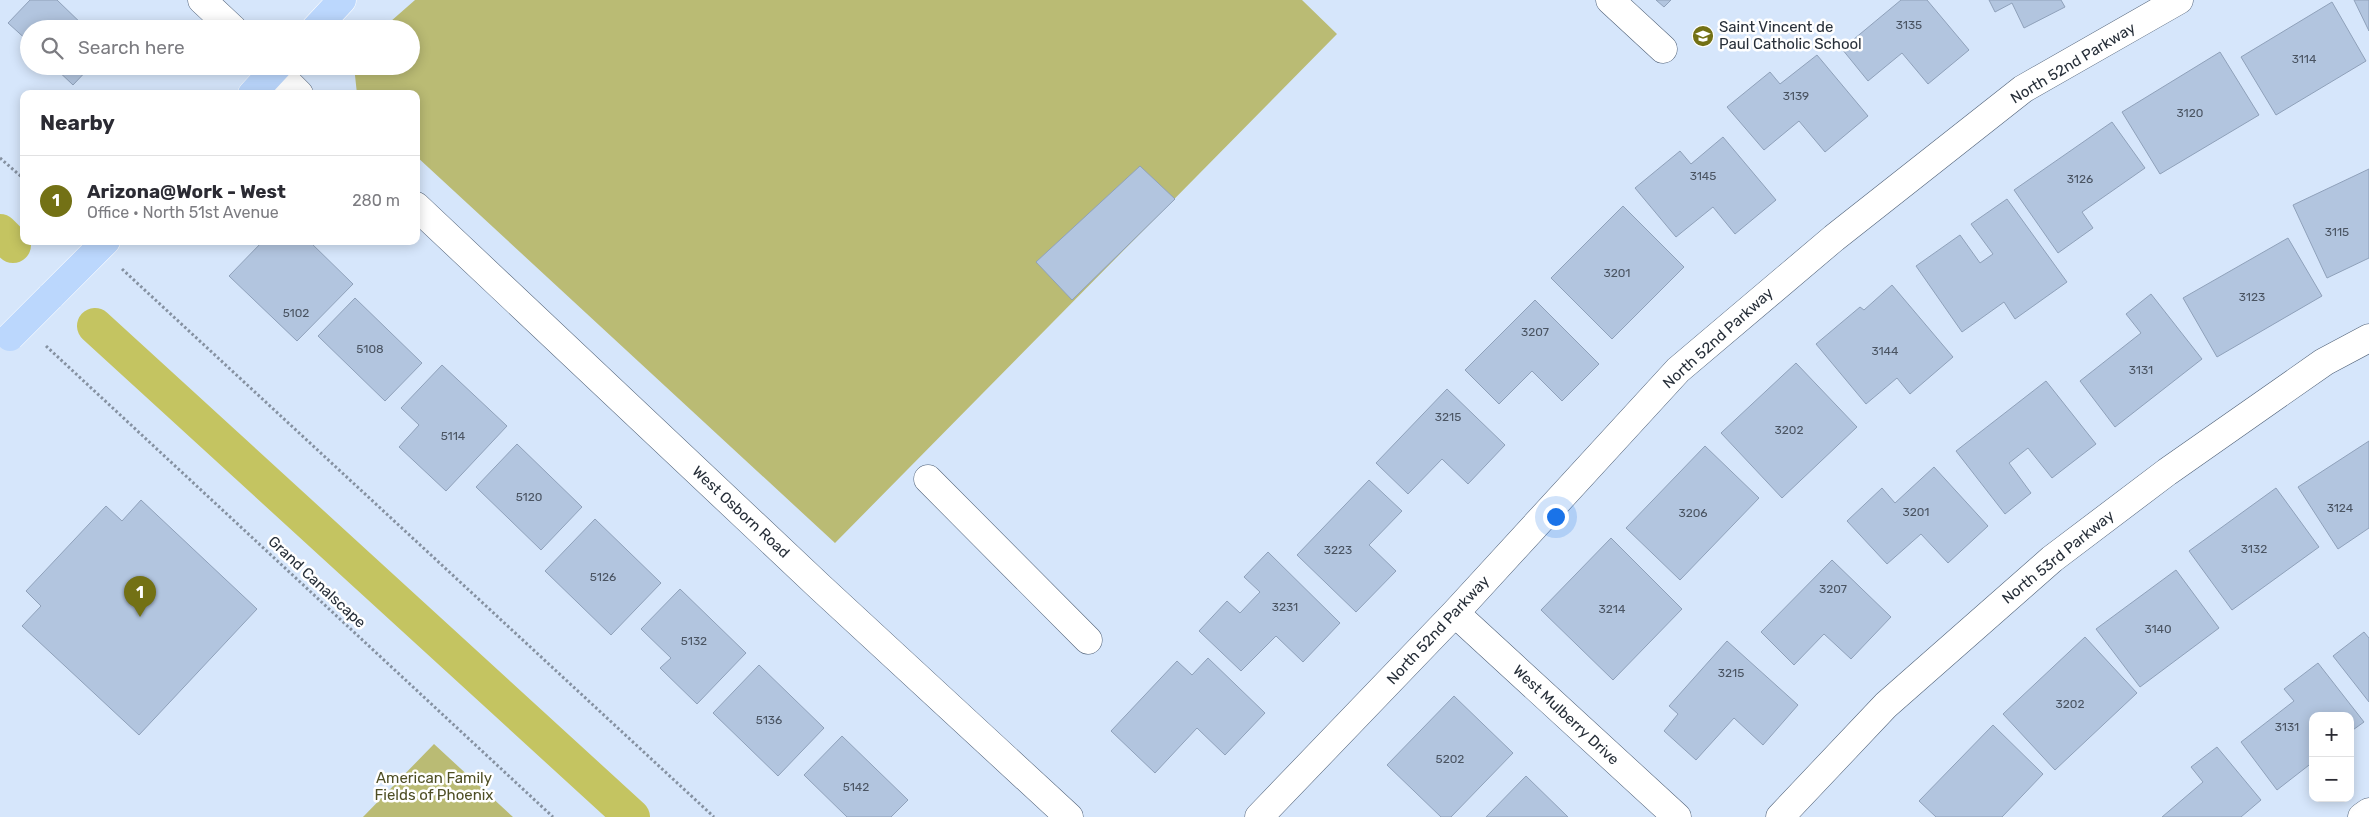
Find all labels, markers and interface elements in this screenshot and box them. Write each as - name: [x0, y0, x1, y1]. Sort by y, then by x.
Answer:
- place label: Saint Vincent de Paul Catholic School: [1719, 18, 1862, 53]
- house number: 3135: [1896, 18, 1922, 32]
- street label: North 52nd Parkway: [2007, 19, 2139, 107]
- search box: [20, 20, 420, 75]
- school or university icon: Saint Vincent de Paul Catholic School: [1691, 24, 1715, 48]
- icon: search: [38, 34, 66, 62]
- text: Search here: [78, 36, 185, 59]
- house number: 3114: [2292, 52, 2317, 66]
- house number: 3139: [1783, 89, 1809, 103]
- house number: 3120: [2177, 106, 2203, 120]
- text: Nearby: [40, 110, 115, 135]
- house number: 3145: [1690, 169, 1716, 183]
- house number: 3126: [2067, 172, 2093, 186]
- text: Arizona@Work - West: [87, 180, 286, 203]
- text: 1: [52, 191, 60, 210]
- text: 280 m: [352, 191, 400, 210]
- text: Office · North 51st Avenue: [87, 203, 279, 222]
- house number: 3115: [2325, 225, 2349, 239]
- house number: 3201: [1603, 266, 1631, 280]
- street label: North 52nd Parkway: [1659, 284, 1777, 392]
- house number: 3123: [2239, 290, 2265, 304]
- house number: 5102: [283, 306, 309, 320]
- house number: 3207: [1521, 325, 1549, 339]
- house number: 5108: [356, 342, 384, 356]
- house number: 3144: [1871, 344, 1899, 358]
- house number: 3131: [2129, 363, 2153, 377]
- house number: 3215: [1435, 410, 1461, 424]
- house number: 3202: [1775, 423, 1803, 437]
- house number: 5114: [441, 429, 466, 443]
- street label: West Osborn Road: [689, 462, 793, 562]
- house number: 5120: [516, 490, 542, 504]
- house number: 3124: [2327, 501, 2354, 515]
- your location: [1543, 504, 1569, 530]
- house number: 3201: [1902, 505, 1930, 519]
- house number: 3206: [1678, 506, 1708, 520]
- street label: North 53rd Parkway: [1998, 506, 2118, 608]
- street label: Grand Canalscape: [265, 532, 369, 632]
- house number: 3132: [2241, 542, 2267, 556]
- house number: 3223: [1324, 543, 1352, 557]
- house number: 5126: [590, 570, 616, 584]
- street label: North 52nd Parkway: [1383, 572, 1493, 688]
- pin: 1: [124, 576, 156, 617]
- house number: 3207: [1819, 582, 1847, 596]
- house number: 3231: [1272, 600, 1298, 614]
- house number: 3214: [1599, 602, 1626, 616]
- house number: 3140: [2144, 622, 2172, 636]
- house number: 5132: [681, 634, 707, 648]
- street label: West Mulberry Drive: [1509, 661, 1623, 769]
- house number: 3215: [1718, 666, 1744, 680]
- house number: 3202: [2056, 697, 2084, 711]
- map controls: [2309, 712, 2354, 802]
- button: +: [2309, 712, 2354, 757]
- house number: 5136: [756, 713, 782, 727]
- house number: 3131: [2275, 720, 2299, 734]
- house number: 5202: [1436, 752, 1464, 766]
- button: −: [2309, 757, 2354, 802]
- park label: American Family Fields of Phoenix: [375, 769, 493, 804]
- house number: 5142: [843, 780, 869, 794]

